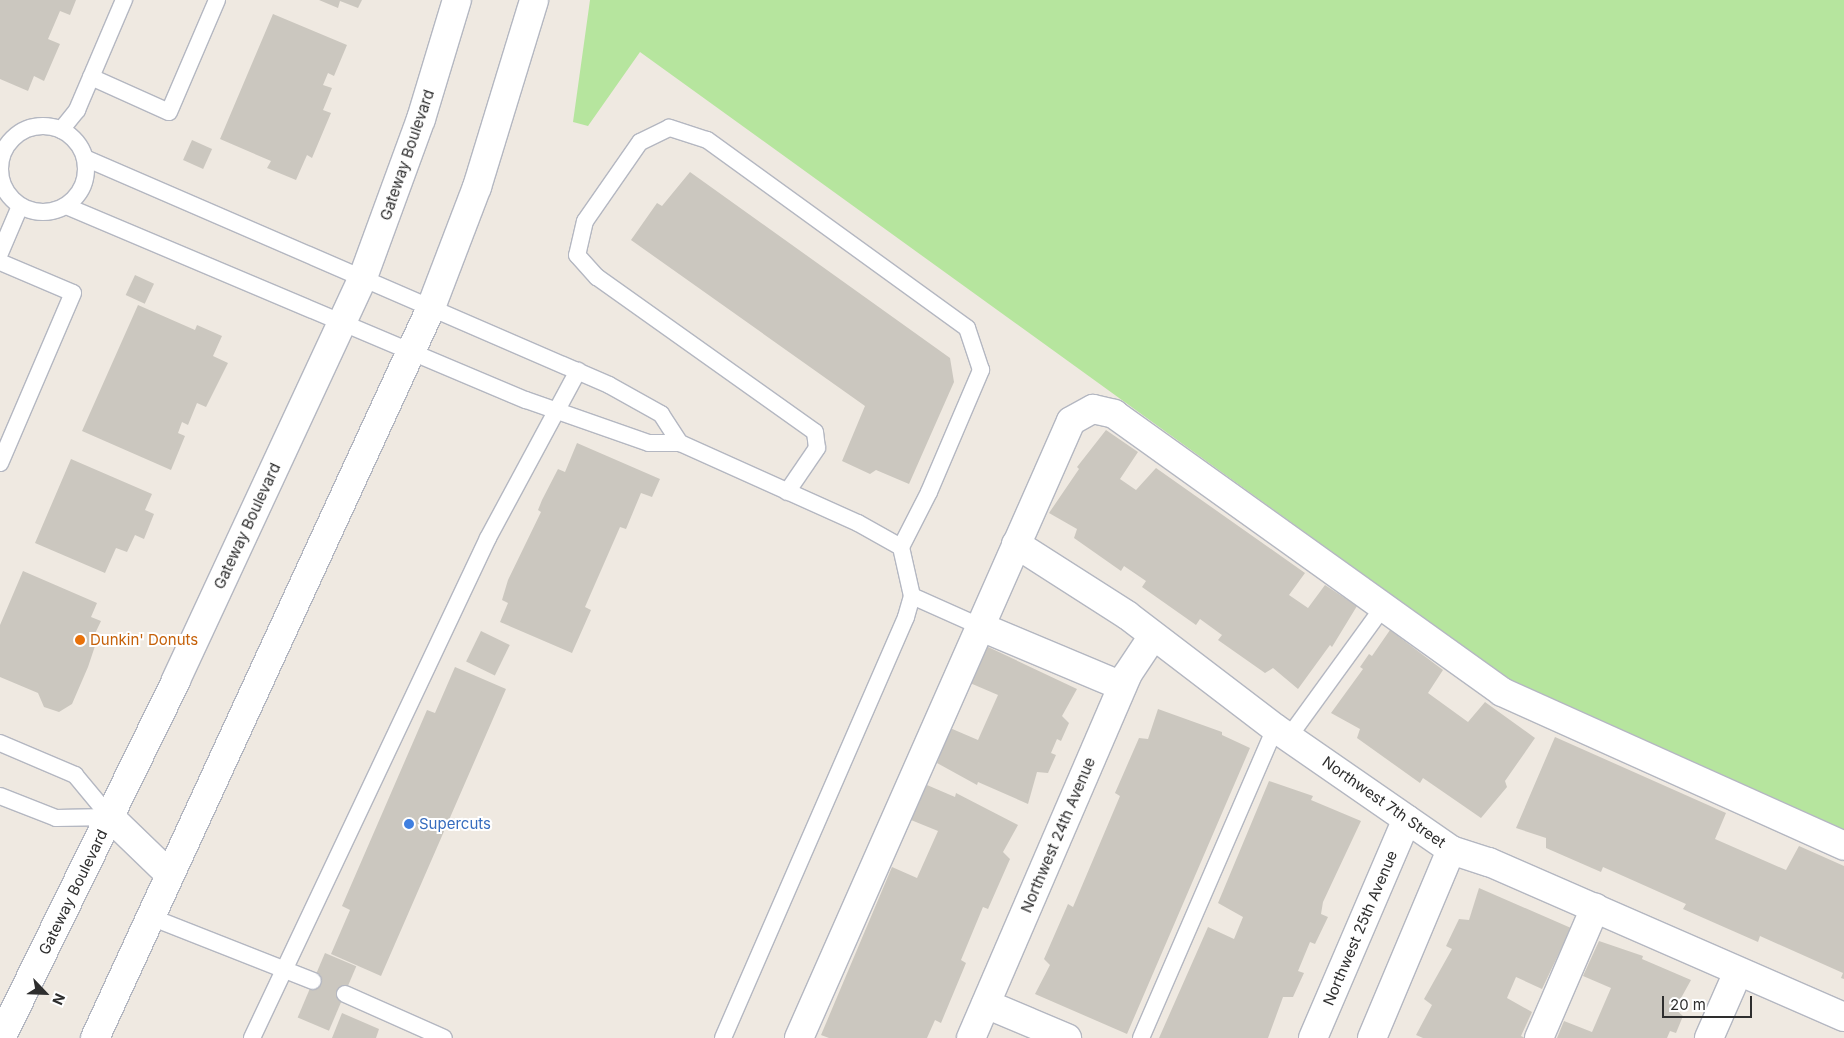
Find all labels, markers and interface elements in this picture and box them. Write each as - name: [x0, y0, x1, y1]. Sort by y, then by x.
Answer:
- street label: Gateway Boulevard: [376, 87, 438, 223]
- street label: Gateway Boulevard: [210, 460, 284, 592]
- place label: Dunkin' Donuts: [90, 631, 198, 649]
- marker: Dunkin' Donuts: [74, 634, 86, 646]
- street label: Northwest 7th Street: [1319, 753, 1449, 851]
- street label: Northwest 24th Avenue: [1017, 755, 1099, 915]
- place label: Supercuts: [419, 815, 491, 833]
- marker: Supercuts: [403, 818, 415, 830]
- street label: Gateway Boulevard: [35, 826, 111, 958]
- street label: Northwest 25th Avenue: [1319, 848, 1401, 1008]
- north arrow: [20, 968, 70, 1018]
- scale bar: [1664, 986, 1754, 1018]
- text: N: [49, 991, 69, 1008]
- text: 20 m: [1670, 995, 1706, 1014]

